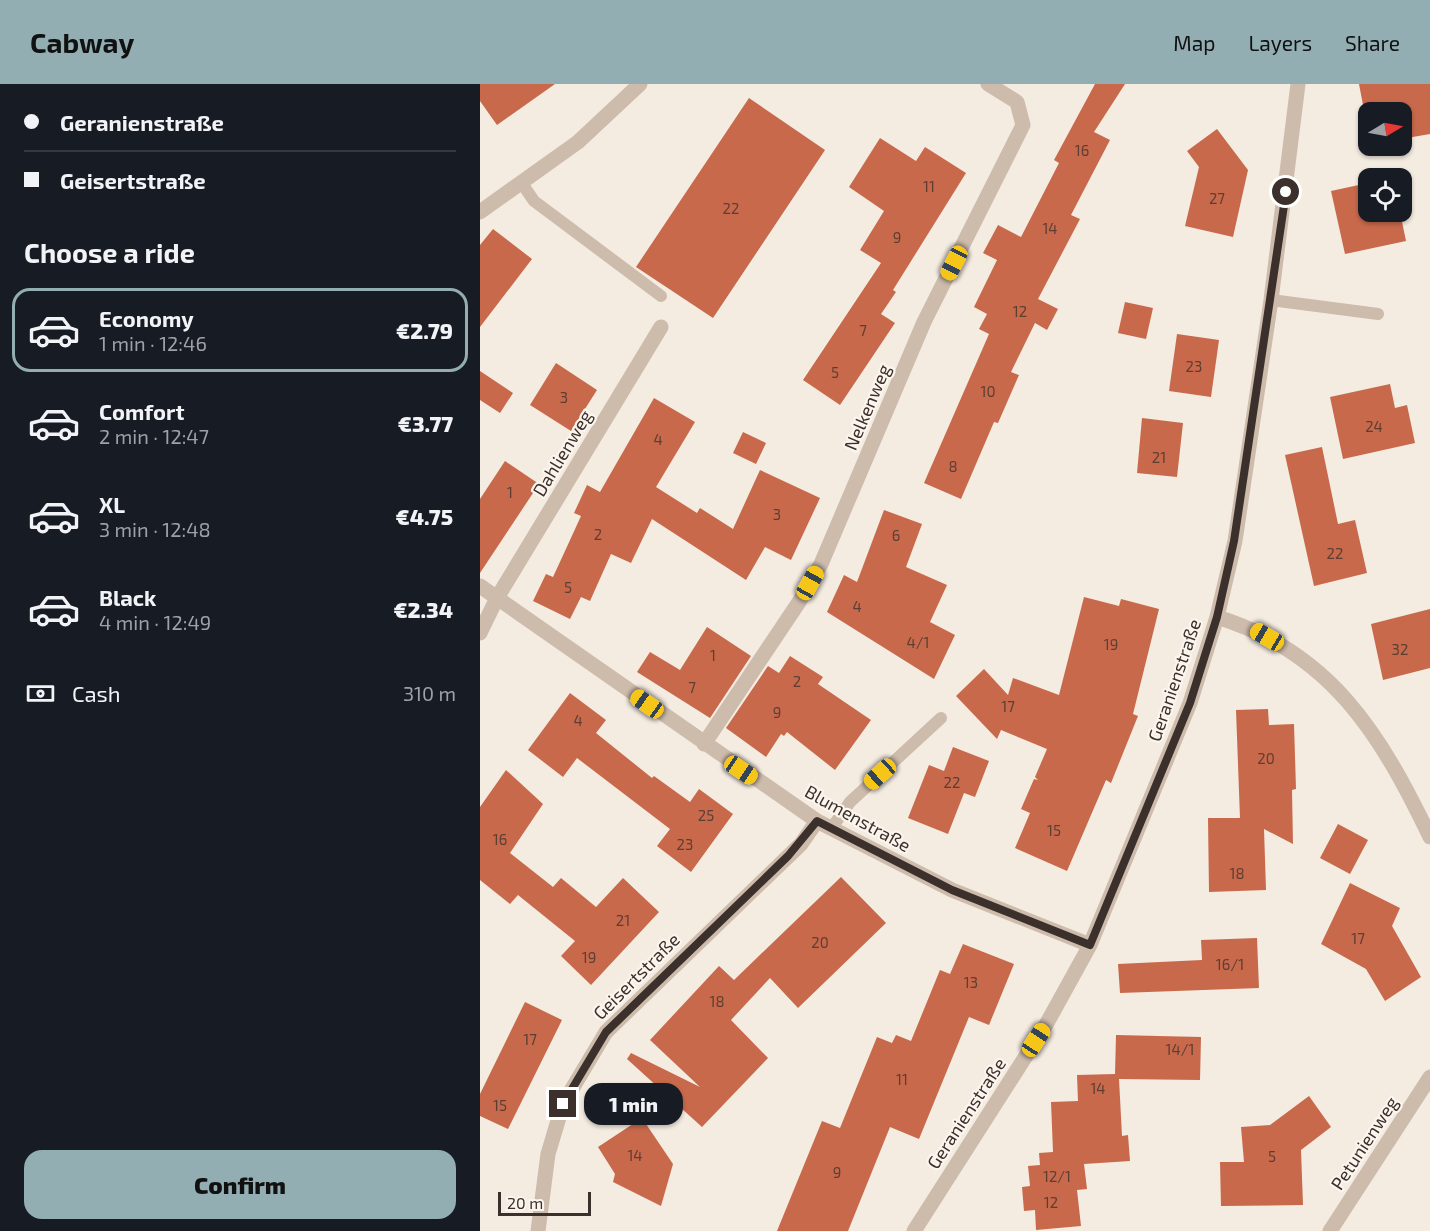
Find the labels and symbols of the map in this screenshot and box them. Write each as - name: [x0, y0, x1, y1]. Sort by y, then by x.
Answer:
- north arrow: [1358, 102, 1412, 156]
- house number: 16: [1075, 141, 1089, 159]
- house number: 11: [923, 177, 935, 195]
- route start: [1272, 178, 1299, 205]
- house number: 27: [1209, 189, 1225, 207]
- house number: 22: [723, 199, 739, 217]
- house number: 14: [1042, 219, 1058, 237]
- house number: 9: [893, 228, 901, 246]
- car: [938, 243, 970, 283]
- house number: 12: [1013, 302, 1027, 320]
- house number: 7: [859, 321, 867, 339]
- house number: 23: [1186, 357, 1202, 375]
- street label: Nelkenweg: [839, 361, 895, 453]
- house number: 5: [831, 363, 839, 381]
- house number: 10: [980, 382, 996, 400]
- house number: 3: [560, 388, 568, 406]
- street label: Dahlienweg: [528, 406, 596, 500]
- house number: 24: [1365, 417, 1383, 435]
- house number: 4: [653, 430, 663, 448]
- house number: 21: [1152, 448, 1166, 466]
- house number: 8: [948, 457, 958, 475]
- house number: 1: [507, 483, 513, 501]
- house number: 3: [773, 505, 781, 523]
- house number: 2: [594, 525, 602, 543]
- house number: 6: [892, 526, 900, 544]
- house number: 22: [1327, 544, 1343, 562]
- car: [793, 563, 827, 603]
- house number: 5: [564, 578, 572, 596]
- house number: 4: [852, 597, 862, 615]
- street label: Geranienstraße: [1143, 616, 1205, 744]
- car: [1247, 620, 1287, 654]
- house number: 4/1: [907, 633, 929, 651]
- house number: 19: [1104, 635, 1118, 653]
- house number: 32: [1392, 640, 1408, 658]
- house number: 1: [710, 646, 716, 664]
- house number: 2: [793, 672, 801, 690]
- house number: 7: [688, 678, 696, 696]
- car: [627, 686, 667, 722]
- house number: 17: [1001, 697, 1015, 715]
- house number: 9: [773, 703, 781, 721]
- house number: 4: [573, 711, 583, 729]
- house number: 20: [1257, 749, 1275, 767]
- car: [721, 752, 761, 788]
- car: [861, 755, 899, 793]
- house number: 22: [944, 773, 960, 791]
- street label: Blumenstraße: [801, 780, 915, 856]
- house number: 25: [698, 806, 714, 824]
- house number: 15: [1047, 821, 1061, 839]
- house number: 16: [493, 830, 507, 848]
- house number: 23: [677, 835, 693, 853]
- house number: 18: [1229, 864, 1245, 882]
- house number: 21: [616, 911, 630, 929]
- street label: Geisertstraße: [588, 928, 684, 1024]
- house number: 17: [1351, 929, 1365, 947]
- house number: 20: [811, 933, 829, 951]
- house number: 19: [582, 948, 596, 966]
- house number: 16/1: [1216, 955, 1244, 973]
- house number: 13: [964, 973, 978, 991]
- house number: 18: [709, 992, 725, 1010]
- car: [1019, 1020, 1053, 1060]
- house number: 17: [523, 1030, 537, 1048]
- house number: 14/1: [1166, 1040, 1194, 1058]
- street label: Geranienstraße: [922, 1053, 1010, 1173]
- house number: 11: [896, 1070, 908, 1088]
- house number: 14: [1090, 1079, 1106, 1097]
- callout: 1 min: [584, 1083, 683, 1125]
- route end: [549, 1090, 576, 1117]
- street label: Petunienweg: [1326, 1092, 1402, 1194]
- house number: 15: [493, 1096, 507, 1114]
- house number: 14: [627, 1146, 643, 1164]
- house number: 5: [1268, 1147, 1276, 1165]
- house number: 9: [833, 1163, 841, 1181]
- house number: 12/1: [1043, 1167, 1071, 1185]
- scale bar: [498, 1189, 591, 1216]
- house number: 12: [1044, 1193, 1058, 1211]

